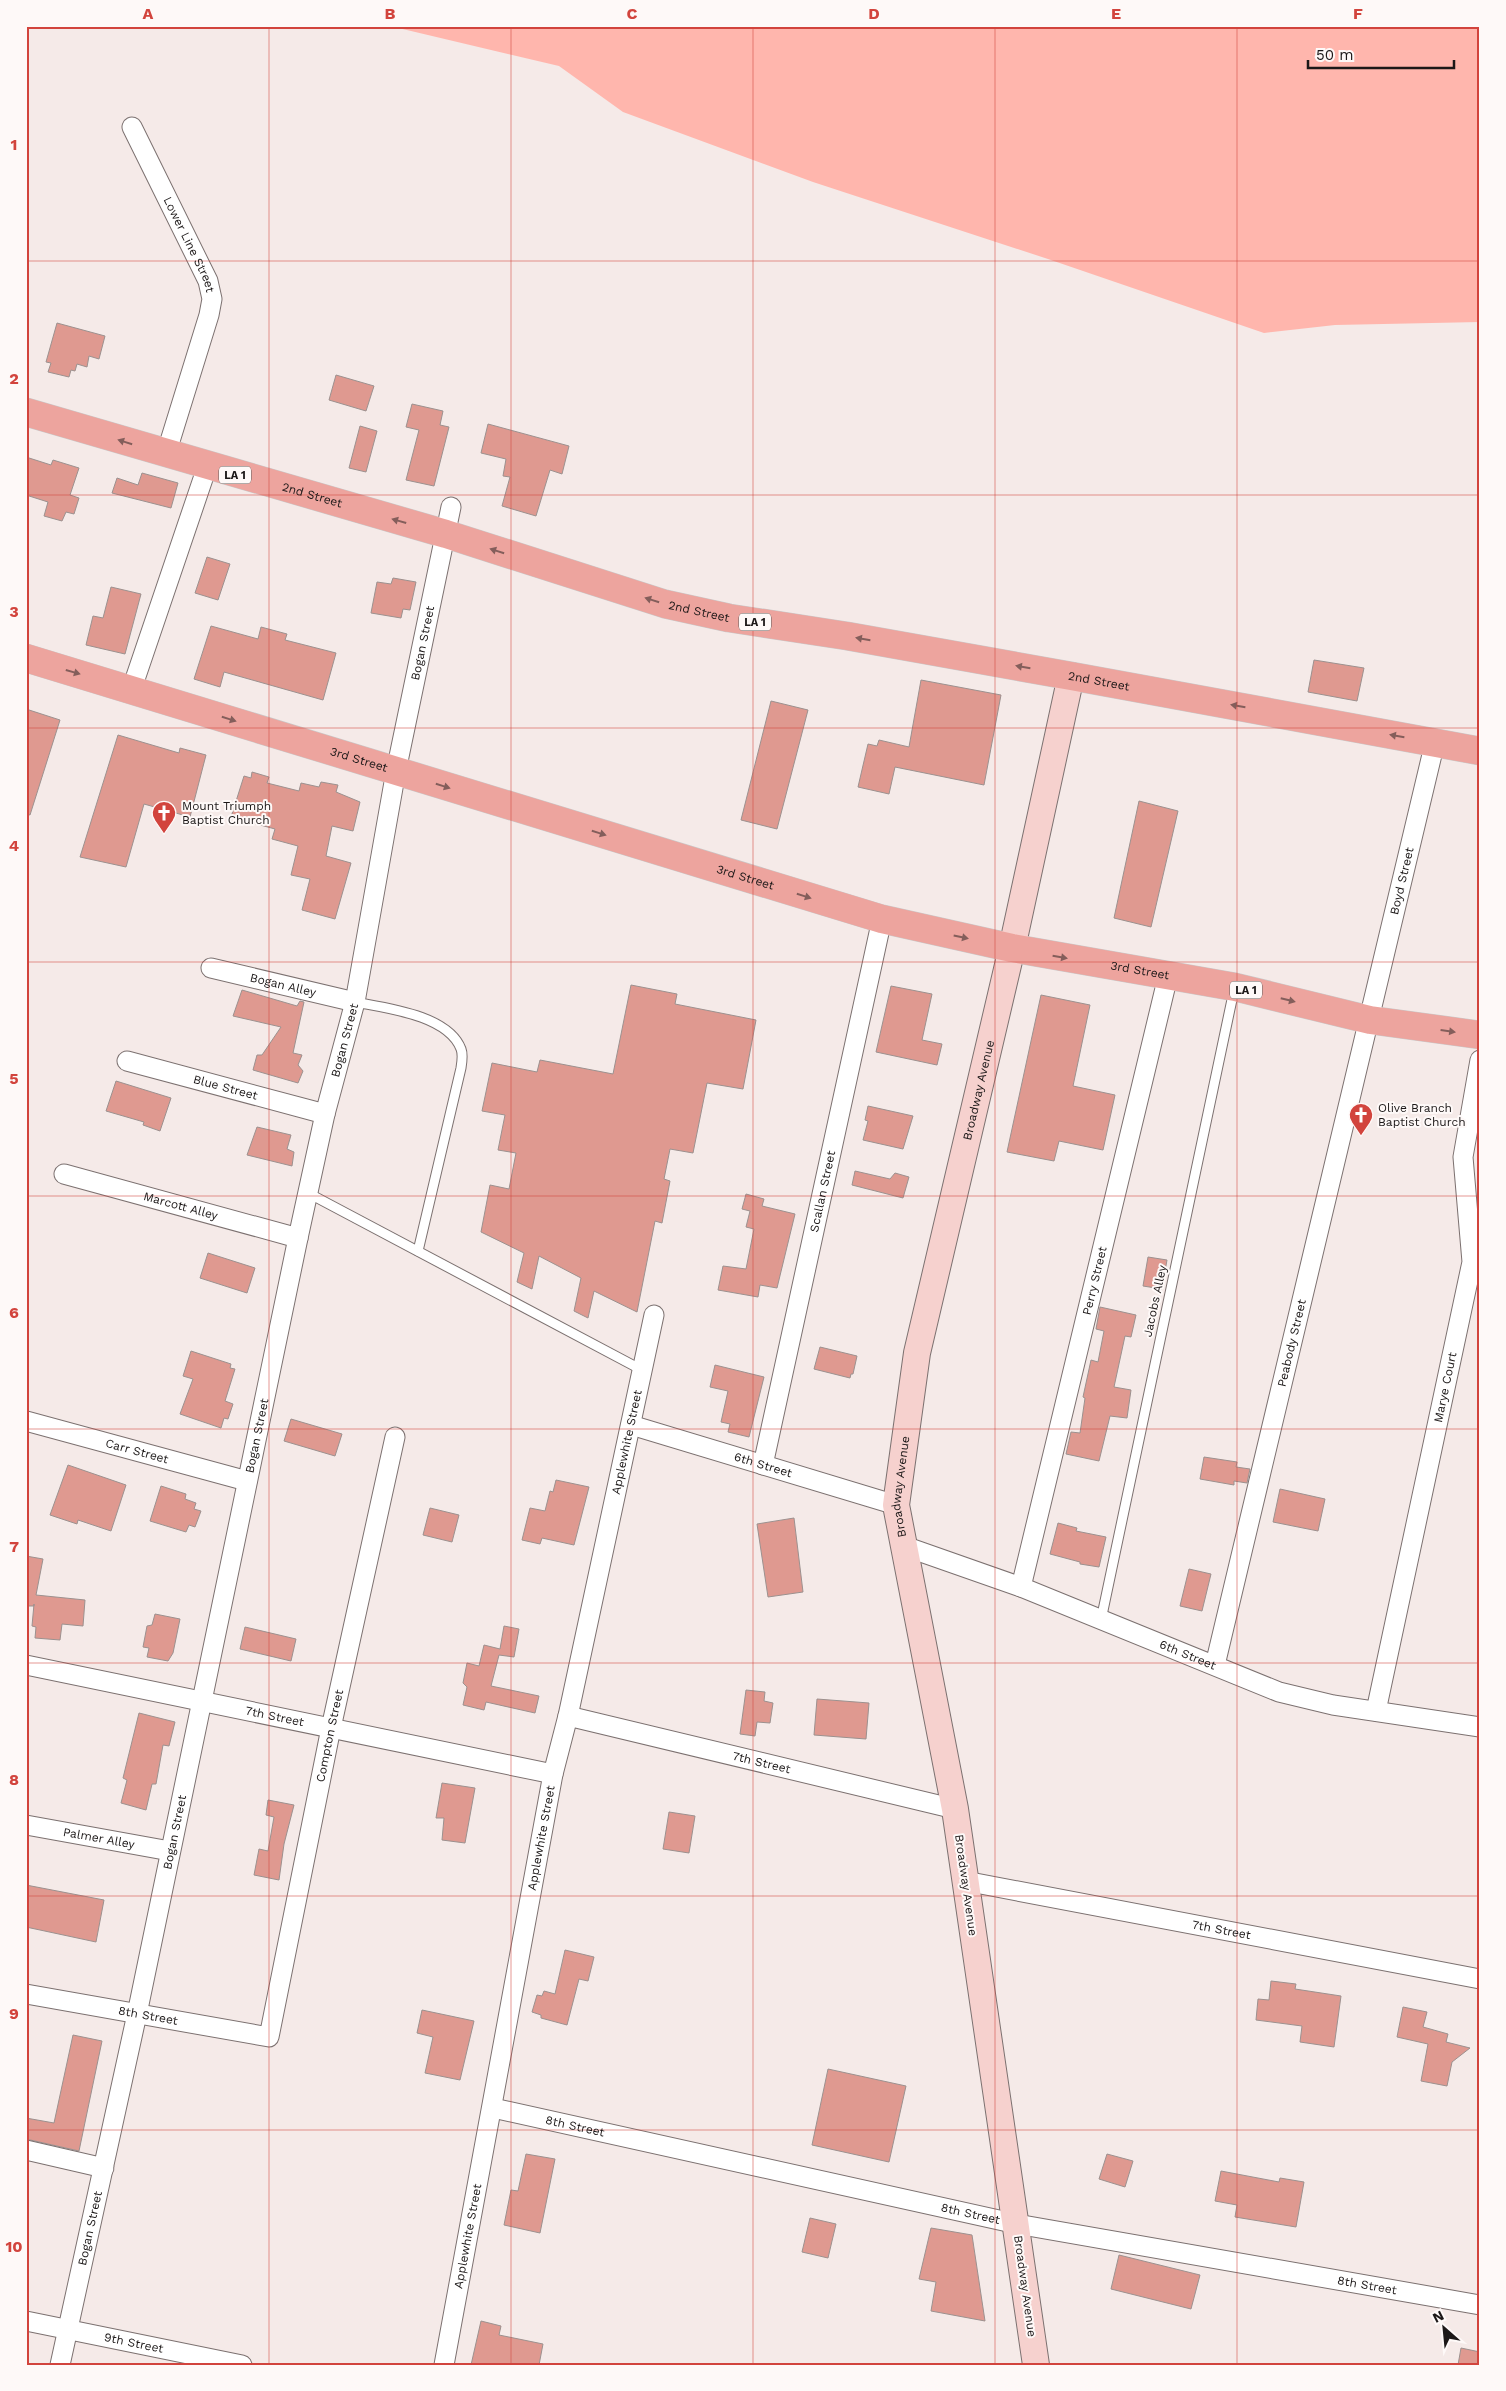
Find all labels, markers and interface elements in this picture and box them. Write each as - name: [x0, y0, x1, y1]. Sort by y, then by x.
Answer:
- text: A: [143, 4, 154, 23]
- text: B: [385, 4, 396, 23]
- text: C: [627, 4, 638, 23]
- text: D: [868, 4, 880, 23]
- text: E: [1111, 4, 1121, 23]
- text: F: [1353, 4, 1363, 23]
- scale bar: [1308, 38, 1455, 70]
- text: 50 m: [1316, 46, 1353, 64]
- text: 1: [11, 135, 17, 154]
- street label: Lower Line Street: [161, 194, 217, 294]
- text: 2: [9, 369, 19, 388]
- one-way arrow: [117, 438, 132, 445]
- road number: LA 1: [219, 466, 251, 484]
- street label: 2nd Street: [280, 480, 344, 511]
- one-way arrow: [391, 517, 406, 525]
- one-way arrow: [490, 546, 505, 554]
- one-way arrow: [645, 595, 660, 603]
- street label: 2nd Street: [667, 598, 731, 625]
- text: 3: [9, 602, 19, 621]
- street label: Bogan Street: [408, 604, 437, 682]
- road number: LA 1: [739, 614, 771, 630]
- one-way arrow: [855, 634, 871, 642]
- one-way arrow: [1015, 663, 1031, 671]
- one-way arrow: [66, 668, 81, 676]
- street label: 2nd Street: [1067, 669, 1131, 694]
- one-way arrow: [1229, 702, 1245, 710]
- one-way arrow: [221, 716, 236, 723]
- one-way arrow: [1389, 731, 1405, 739]
- street label: 3rd Street: [328, 744, 389, 775]
- one-way arrow: [436, 782, 451, 790]
- place label: Mount Triumph Baptist Church: [182, 799, 271, 827]
- church icon: Mount Triumph Baptist Church: [151, 800, 177, 834]
- one-way arrow: [591, 830, 606, 837]
- text: 4: [9, 836, 19, 855]
- street label: Boyd Street: [1387, 846, 1417, 916]
- street label: 3rd Street: [715, 862, 776, 893]
- one-way arrow: [797, 892, 812, 900]
- one-way arrow: [954, 933, 969, 941]
- one-way arrow: [1052, 953, 1068, 961]
- street label: 3rd Street: [1109, 958, 1170, 982]
- street label: Bogan Alley: [249, 970, 318, 1000]
- road number: LA 1: [1230, 982, 1262, 998]
- one-way arrow: [1281, 996, 1296, 1004]
- street label: Bogan Street: [328, 1002, 361, 1079]
- one-way arrow: [1440, 1027, 1456, 1035]
- street label: Broadway Avenue: [960, 1039, 997, 1142]
- text: 5: [9, 1069, 19, 1088]
- street label: Blue Street: [192, 1072, 259, 1103]
- place label: Olive Branch Baptist Church: [1378, 1101, 1466, 1129]
- church icon: Olive Branch Baptist Church: [1348, 1102, 1374, 1136]
- street label: Scallan Street: [807, 1149, 838, 1234]
- street label: Marcott Alley: [142, 1189, 220, 1223]
- street label: Perry Street: [1080, 1245, 1110, 1316]
- street label: Jacobs Alley: [1141, 1263, 1170, 1338]
- street label: Peabody Street: [1275, 1298, 1309, 1388]
- text: 6: [9, 1303, 19, 1322]
- street label: Marye Court: [1431, 1351, 1460, 1424]
- street label: Applewhite Street: [609, 1389, 645, 1496]
- street label: Bogan Street: [242, 1397, 272, 1474]
- street label: Broadway Avenue: [889, 1435, 912, 1539]
- street label: Carr Street: [104, 1436, 170, 1466]
- street label: 6th Street: [732, 1450, 794, 1480]
- text: 7: [9, 1537, 19, 1556]
- street label: 6th Street: [1157, 1637, 1218, 1673]
- street label: Compton Street: [313, 1688, 346, 1783]
- street label: 7th Street: [244, 1704, 305, 1729]
- street label: 7th Street: [731, 1749, 792, 1776]
- text: 8: [9, 1770, 19, 1789]
- street label: Applewhite Street: [525, 1784, 558, 1891]
- street label: Bogan Street: [160, 1794, 189, 1871]
- street label: Palmer Alley: [62, 1825, 137, 1852]
- street label: Broadway Avenue: [952, 1833, 980, 1937]
- street label: 7th Street: [1191, 1917, 1252, 1942]
- street label: 8th Street: [117, 2003, 179, 2028]
- text: 9: [9, 2004, 19, 2023]
- street label: 8th Street: [544, 2113, 606, 2139]
- street label: Applewhite Street: [451, 2183, 484, 2290]
- street label: Bogan Street: [75, 2190, 105, 2267]
- street label: 8th Street: [940, 2200, 1001, 2227]
- street label: Broadway Avenue: [1011, 2234, 1039, 2338]
- text: 10: [5, 2237, 23, 2256]
- street label: 8th Street: [1336, 2273, 1398, 2297]
- north arrow: [1418, 2304, 1468, 2354]
- text: N: [1430, 2307, 1446, 2326]
- street label: 9th Street: [103, 2330, 165, 2356]

